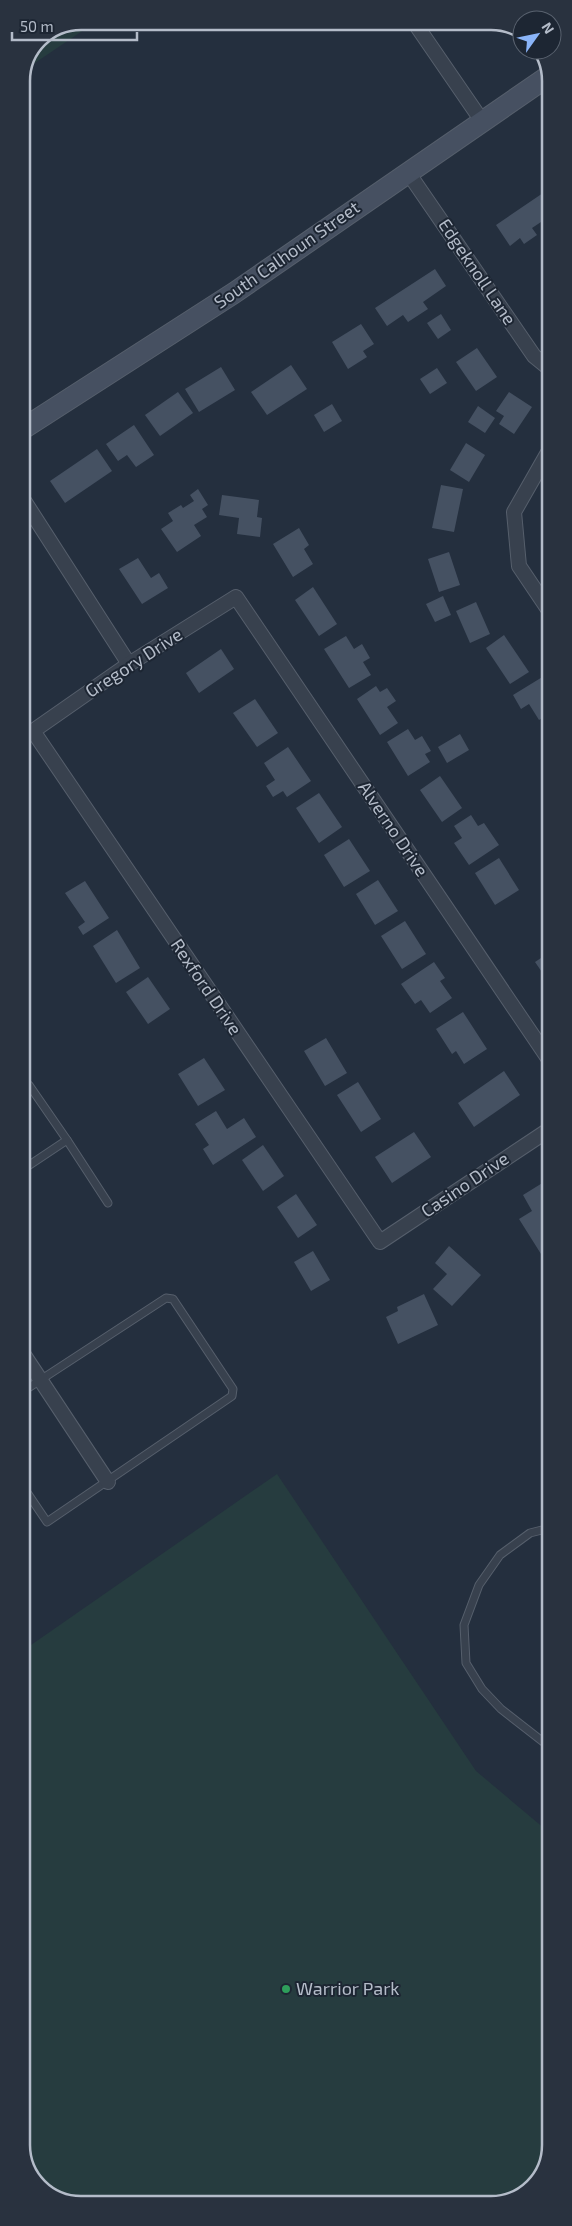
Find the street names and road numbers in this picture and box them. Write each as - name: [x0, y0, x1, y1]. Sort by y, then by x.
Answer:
- street label: South Calhoun Street: [209, 196, 364, 313]
- street label: Edgeknoll Lane: [434, 214, 521, 329]
- street label: Gregory Drive: [81, 623, 186, 702]
- street label: Alverno Drive: [354, 777, 434, 880]
- street label: Rexford Drive: [167, 934, 247, 1039]
- street label: Casino Drive: [416, 1147, 513, 1222]

